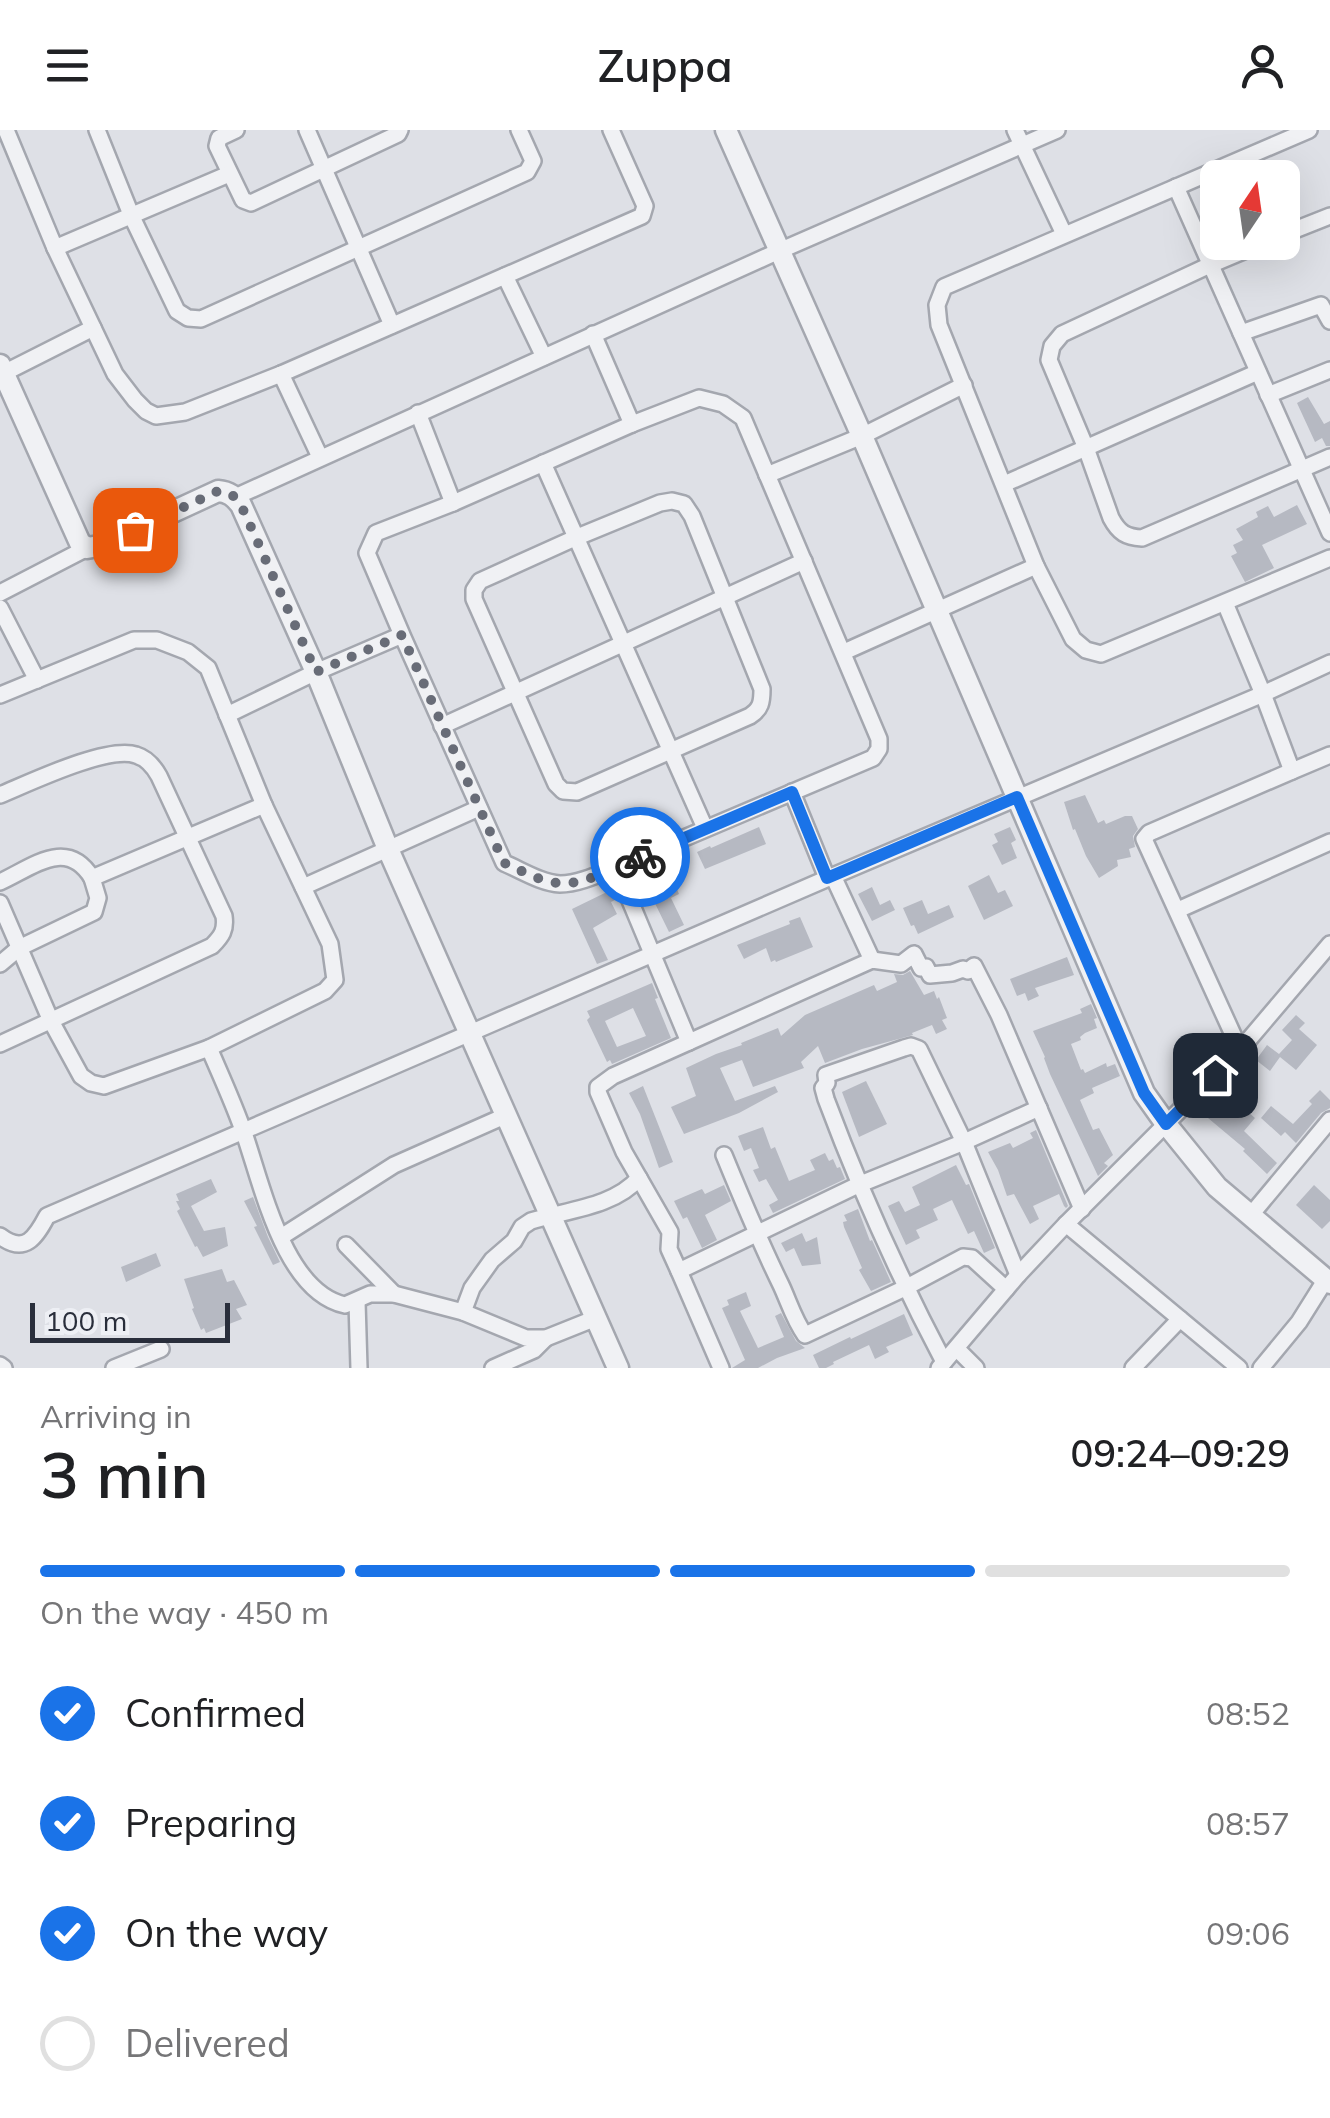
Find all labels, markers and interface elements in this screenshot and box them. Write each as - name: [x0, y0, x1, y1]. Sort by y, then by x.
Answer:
- text: Zuppa: [597, 37, 733, 93]
- icon: menu: [40, 38, 95, 93]
- icon: person: [1235, 38, 1290, 93]
- north arrow: [1200, 160, 1300, 260]
- map controls: [1200, 160, 1300, 260]
- pin: [93, 488, 178, 573]
- icon: bag: [108, 503, 163, 558]
- courier: [590, 807, 690, 907]
- icon: bike: [613, 830, 668, 885]
- pin: [1173, 1033, 1258, 1118]
- icon: home: [1188, 1048, 1243, 1103]
- scale bar: [30, 1298, 230, 1342]
- text: 100 m: [45, 1303, 127, 1338]
- text: Arriving in: [40, 1396, 192, 1436]
- text: 09:24–09:29: [1070, 1429, 1290, 1477]
- text: 3 min: [40, 1433, 209, 1514]
- text: On the way · 450 m: [40, 1592, 329, 1632]
- icon: check: [40, 1686, 95, 1741]
- text: Confirmed: [125, 1689, 306, 1737]
- text: 08:52: [1206, 1693, 1290, 1733]
- icon: check: [40, 1796, 95, 1851]
- text: Preparing: [125, 1799, 297, 1847]
- text: 08:57: [1206, 1803, 1290, 1843]
- icon: check: [40, 1906, 95, 1961]
- text: On the way: [125, 1909, 328, 1957]
- text: 09:06: [1206, 1913, 1290, 1953]
- text: Delivered: [125, 2019, 290, 2067]

